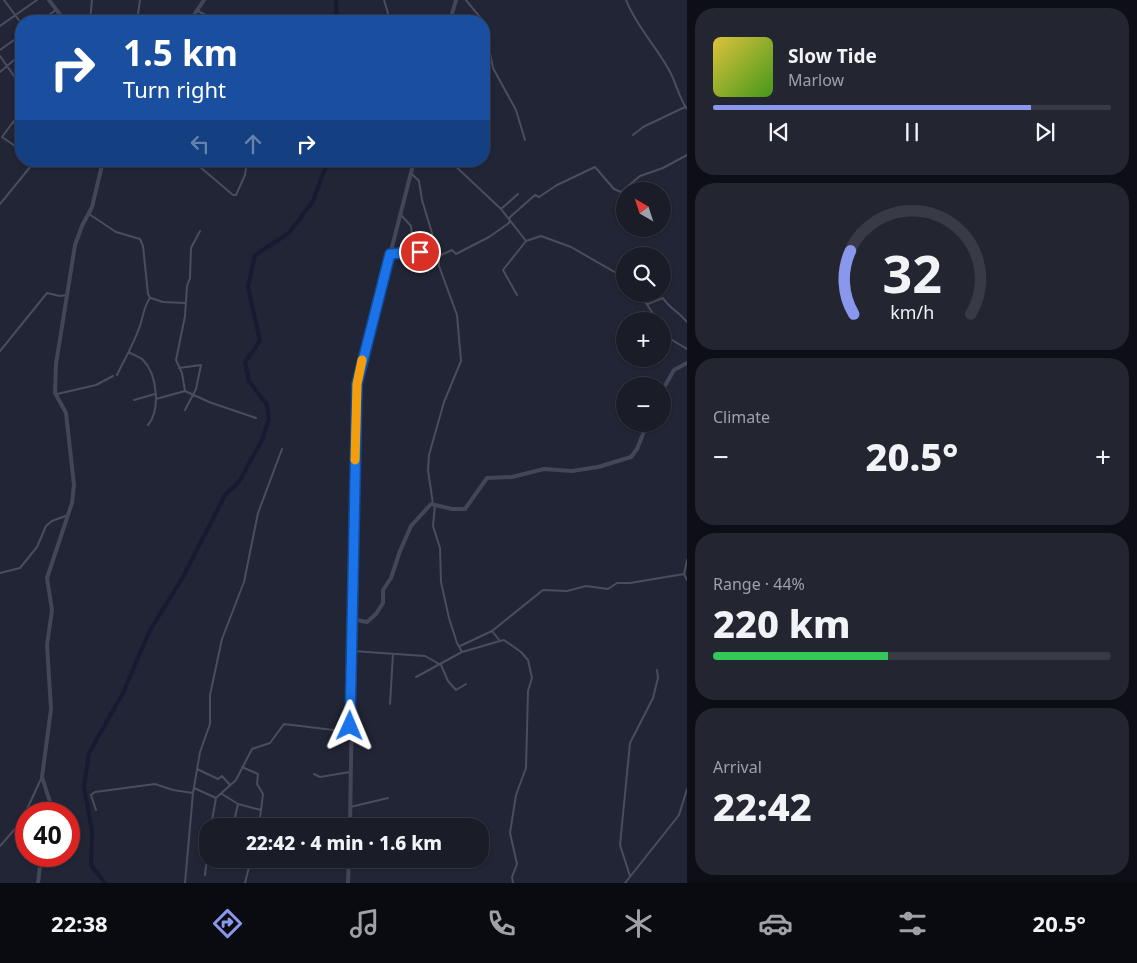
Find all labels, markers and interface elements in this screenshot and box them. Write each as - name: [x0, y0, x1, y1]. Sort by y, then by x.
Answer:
- text: 1.5 km: [123, 29, 238, 76]
- icon: right: [40, 35, 105, 100]
- text: Slow Tide: [788, 43, 877, 69]
- text: Marlow: [788, 69, 844, 91]
- text: Turn right: [123, 74, 226, 104]
- icon: previous: [765, 118, 793, 146]
- icon: pause: [898, 118, 926, 146]
- icon: next: [1031, 118, 1059, 146]
- icon: left: [186, 130, 214, 158]
- icon: ahead: [239, 130, 267, 158]
- icon: right: [292, 130, 320, 158]
- north arrow: [616, 182, 671, 238]
- map controls: [616, 182, 671, 432]
- pin: [399, 231, 441, 273]
- text: 32: [882, 237, 942, 308]
- icon: arrive: [406, 238, 434, 266]
- button: search: [616, 247, 671, 302]
- text: km/h: [890, 300, 934, 324]
- button: +: [616, 312, 671, 367]
- button: −: [616, 377, 671, 432]
- text: Climate: [713, 406, 770, 428]
- text: 20.5°: [866, 430, 958, 482]
- text: −: [713, 437, 729, 475]
- text: +: [1095, 437, 1111, 475]
- text: Range · 44%: [713, 573, 805, 595]
- text: 220 km: [713, 597, 851, 649]
- position arrow: [323, 699, 375, 751]
- text: Arrival: [713, 756, 762, 778]
- text: 22:42: [713, 780, 812, 832]
- speed limit sign: 40: [15, 802, 80, 867]
- text: 22:42 · 4 min · 1.6 km: [246, 830, 442, 856]
- icon: directions: [210, 906, 245, 941]
- icon: music: [347, 906, 382, 941]
- icon: phone: [484, 906, 519, 941]
- icon: climate: [621, 906, 656, 941]
- icon: car: [758, 906, 793, 941]
- icon: filters: [895, 906, 930, 941]
- text: 22:38: [51, 908, 108, 938]
- text: 20.5°: [1033, 908, 1086, 938]

